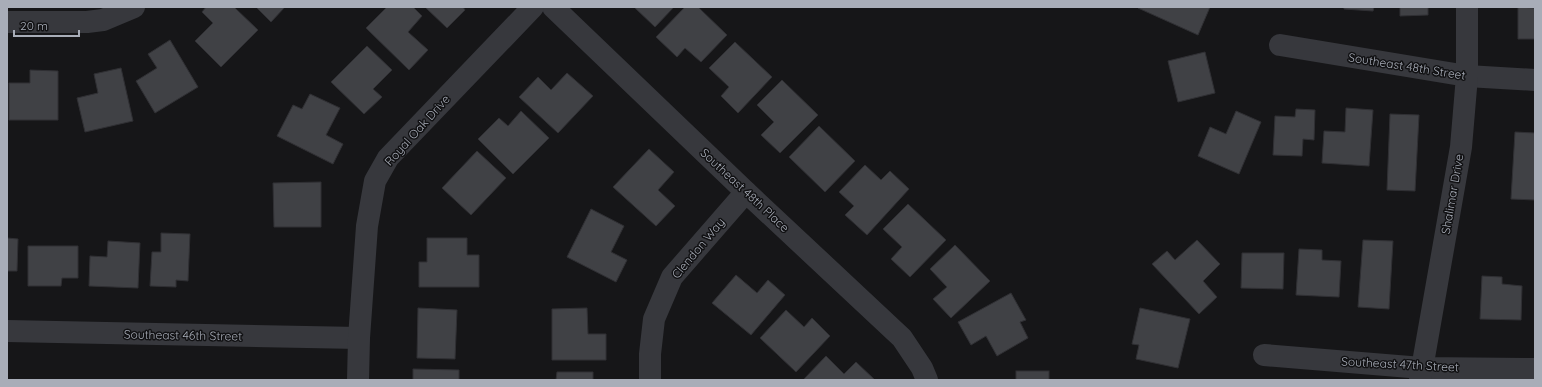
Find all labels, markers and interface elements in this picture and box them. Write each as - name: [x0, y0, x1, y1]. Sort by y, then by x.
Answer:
- scale bar: [14, 12, 79, 38]
- text: 20 m: [20, 18, 48, 33]
- street label: Southeast 48th Street: [1347, 49, 1467, 83]
- street label: Royal Oak Drive: [381, 91, 453, 169]
- street label: Southeast 48th Place: [697, 145, 793, 235]
- street label: Shalimar Drive: [1438, 153, 1466, 235]
- street label: Clendon Way: [668, 215, 728, 281]
- street label: Southeast 46th Street: [124, 326, 242, 344]
- street label: Southeast 47th Street: [1341, 353, 1459, 375]

